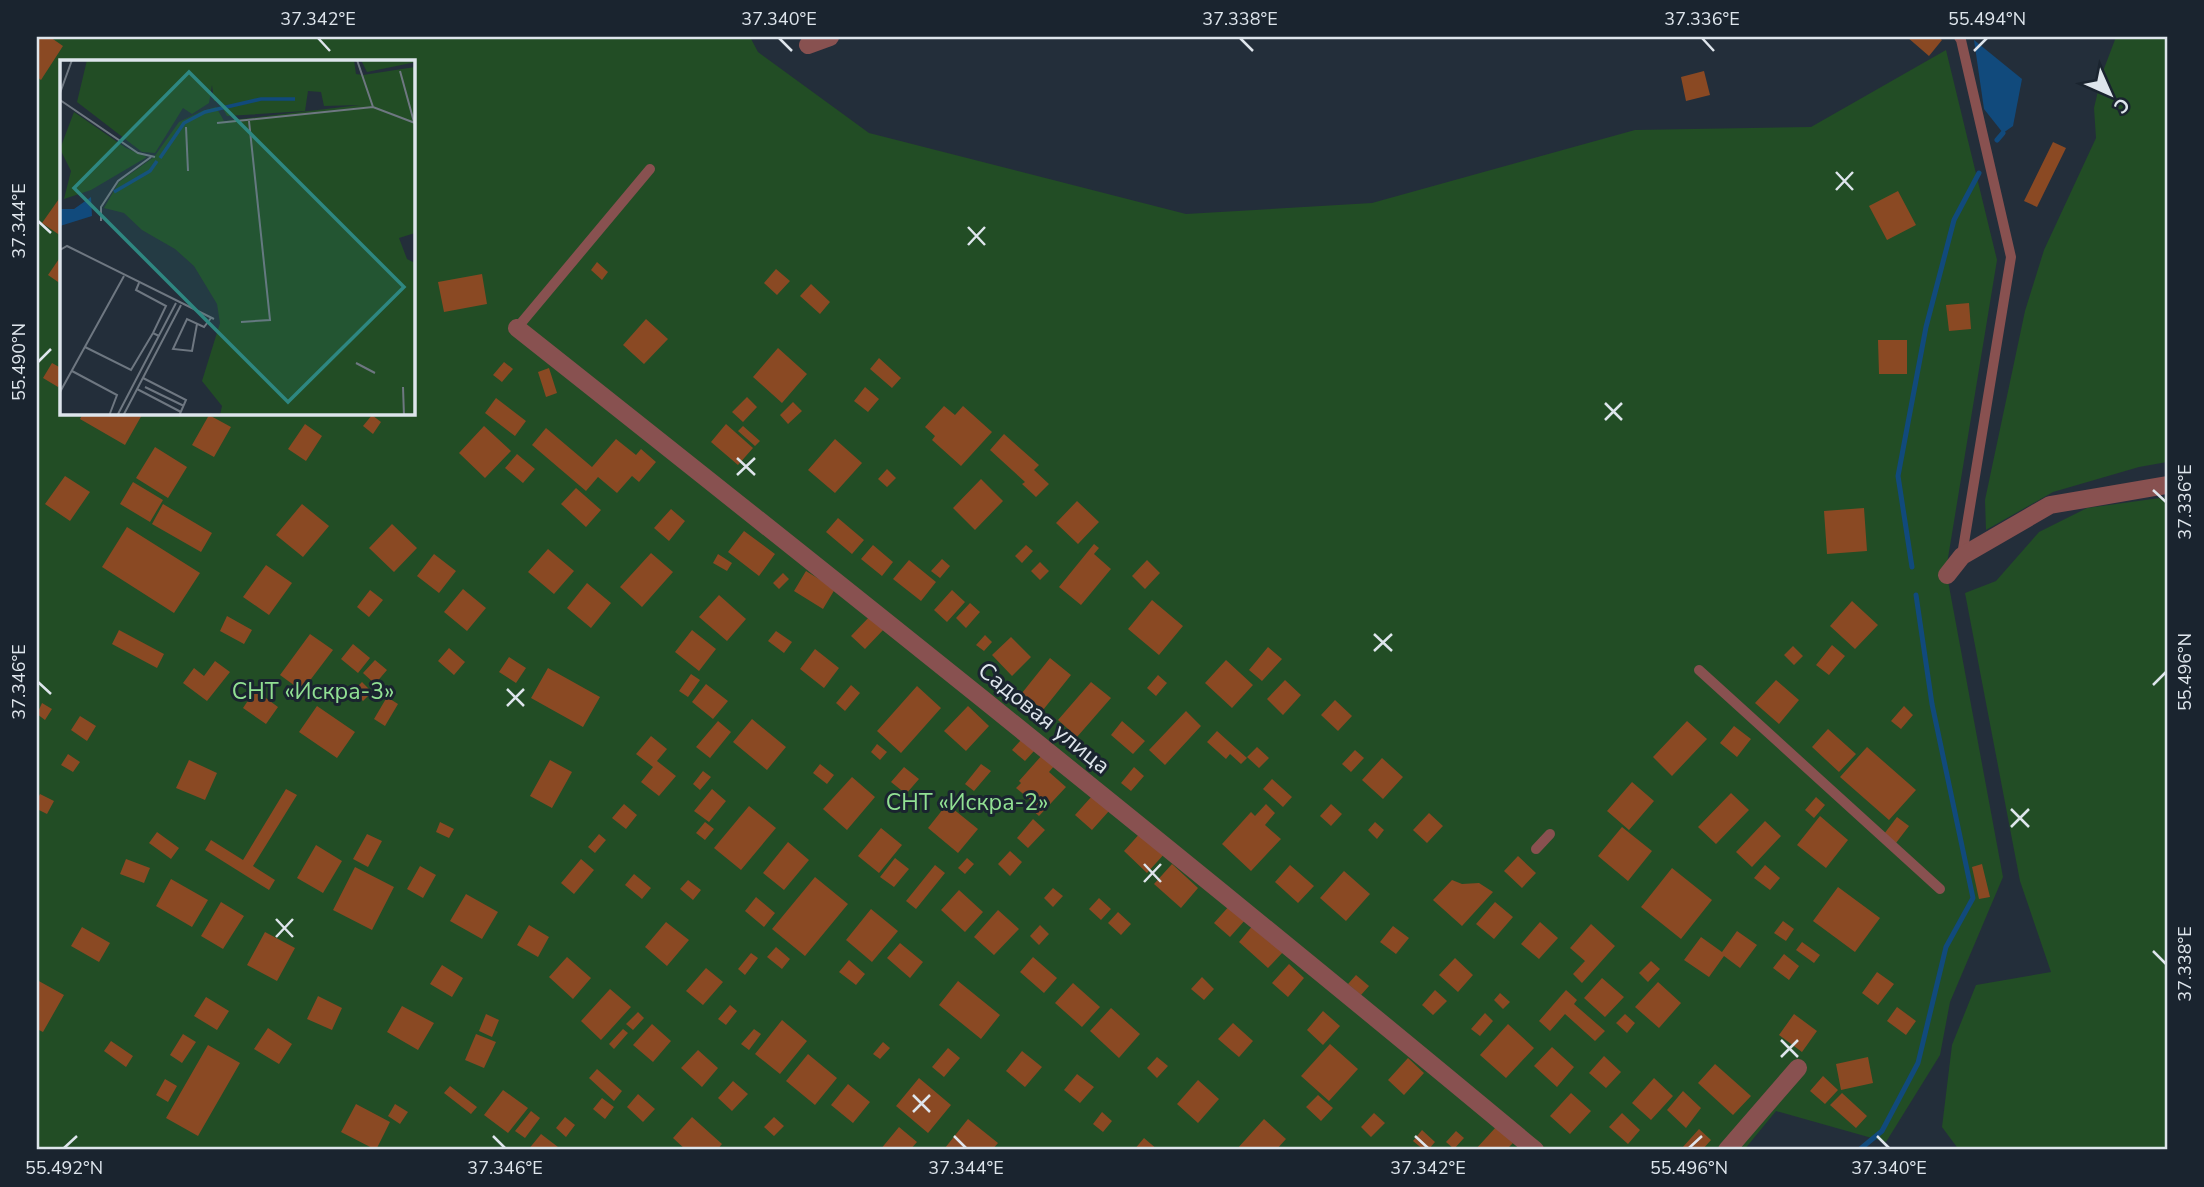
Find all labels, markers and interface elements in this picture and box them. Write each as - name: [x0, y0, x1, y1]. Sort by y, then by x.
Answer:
- text: 37.342°E: [280, 7, 356, 31]
- text: 37.340°E: [741, 7, 817, 31]
- text: 37.338°E: [1202, 7, 1278, 31]
- text: 37.336°E: [1664, 7, 1740, 31]
- text: 55.494°N: [1948, 7, 2026, 31]
- inset map: [60, 60, 415, 415]
- north arrow: [2074, 60, 2144, 130]
- text: С: [2107, 92, 2135, 119]
- text: 37.344°E: [7, 183, 31, 259]
- text: 55.490°N: [7, 323, 31, 401]
- text: 37.336°E: [2173, 464, 2197, 540]
- text: 55.496°N: [2173, 633, 2197, 711]
- text: 37.346°E: [7, 644, 31, 720]
- street label: Садовая улица: [971, 655, 1117, 781]
- park label: СНТ «Искра-3»: [232, 676, 394, 707]
- park label: СНТ «Искра-2»: [886, 787, 1048, 818]
- text: 37.338°E: [2173, 926, 2197, 1002]
- text: 55.492°N: [25, 1156, 103, 1180]
- text: 37.346°E: [467, 1156, 543, 1180]
- text: 37.344°E: [928, 1156, 1004, 1180]
- text: 37.342°E: [1390, 1156, 1466, 1180]
- text: 55.496°N: [1650, 1156, 1728, 1180]
- text: 37.340°E: [1851, 1156, 1927, 1180]

